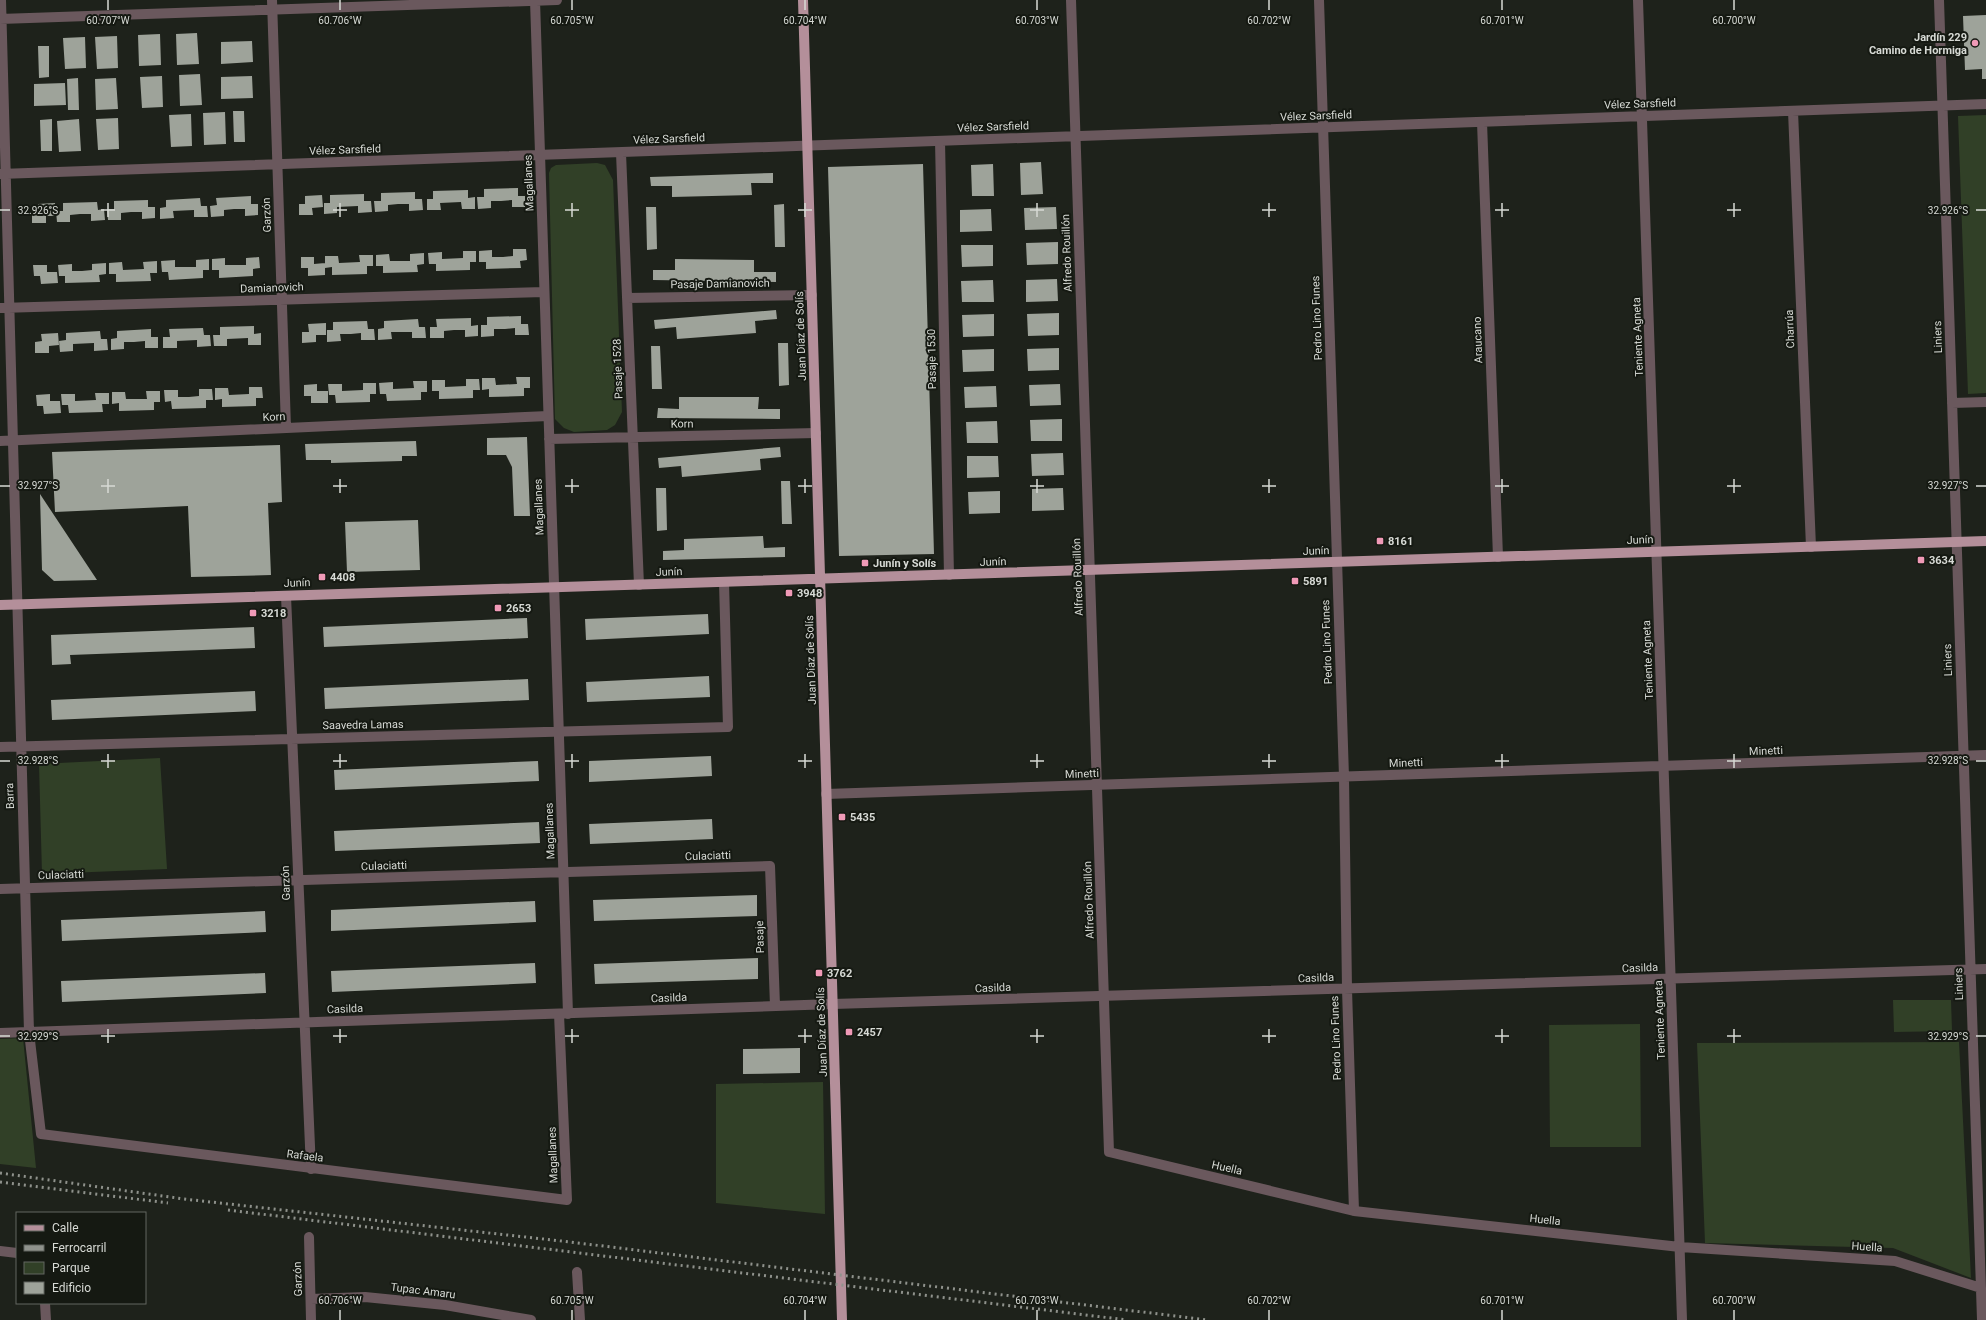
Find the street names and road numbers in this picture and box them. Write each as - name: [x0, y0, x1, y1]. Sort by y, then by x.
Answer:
- street label: Vélez Sarsfield: [1604, 96, 1676, 112]
- street label: Vélez Sarsfield: [1280, 108, 1352, 124]
- street label: Vélez Sarsfield: [957, 119, 1029, 135]
- street label: Vélez Sarsfield: [633, 131, 705, 147]
- street label: Vélez Sarsfield: [309, 142, 381, 158]
- street label: Magallanes: [522, 154, 536, 212]
- street label: Garzón: [260, 197, 274, 233]
- street label: Alfredo Rouillón: [1059, 214, 1075, 292]
- street label: Pedro Lino Funes: [1309, 275, 1325, 361]
- street label: Pasaje Damianovich: [670, 277, 770, 291]
- street label: Damianovich: [240, 280, 304, 296]
- street label: Juan Díaz de Solís: [793, 291, 809, 381]
- street label: Teniente Agneta: [1630, 297, 1646, 377]
- street label: Charrúa: [1783, 309, 1797, 349]
- street label: Araucano: [1471, 316, 1485, 364]
- street label: Liniers: [1931, 320, 1945, 354]
- street label: Pasaje 1530: [925, 329, 939, 389]
- street label: Pasaje 1528: [610, 339, 626, 399]
- street label: Korn: [262, 410, 286, 424]
- street label: Korn: [670, 417, 694, 431]
- street label: Magallanes: [532, 478, 546, 536]
- street label: Junín: [1626, 533, 1654, 547]
- street label: Alfredo Rouillón: [1070, 538, 1086, 616]
- street label: Junín: [1302, 544, 1330, 558]
- street label: Junín: [979, 555, 1007, 569]
- street label: Junín: [655, 565, 683, 579]
- street label: Junín: [283, 576, 311, 590]
- street label: Pedro Lino Funes: [1319, 599, 1335, 685]
- street label: Juan Díaz de Solís: [803, 615, 819, 705]
- street label: Teniente Agneta: [1640, 620, 1656, 700]
- street label: Liniers: [1941, 643, 1955, 677]
- street label: Saavedra Lamas: [322, 718, 404, 732]
- street label: Minetti: [1749, 744, 1783, 758]
- street label: Minetti: [1389, 756, 1423, 770]
- street label: Minetti: [1065, 767, 1099, 781]
- street label: Barra: [3, 783, 17, 809]
- street label: Magallanes: [543, 802, 557, 860]
- street label: Culaciatti: [685, 849, 731, 863]
- street label: Culaciatti: [361, 859, 407, 873]
- street label: Alfredo Rouillón: [1081, 861, 1097, 939]
- street label: Garzón: [279, 865, 293, 901]
- street label: Culaciatti: [38, 868, 84, 882]
- street label: Pasaje: [753, 920, 767, 954]
- street label: Casilda: [1622, 961, 1658, 975]
- street label: Liniers: [1952, 967, 1966, 1001]
- street label: Casilda: [1298, 971, 1334, 985]
- street label: Teniente Agneta: [1652, 980, 1668, 1060]
- street label: Casilda: [975, 981, 1011, 995]
- street label: Juan Díaz de Solís: [814, 987, 830, 1077]
- street label: Casilda: [651, 991, 687, 1005]
- street label: Pedro Lino Funes: [1328, 995, 1344, 1081]
- street label: Casilda: [327, 1002, 363, 1016]
- street label: Magallanes: [546, 1126, 560, 1184]
- street label: Rafaela: [286, 1147, 324, 1165]
- street label: Huella: [1210, 1158, 1244, 1178]
- street label: Huella: [1529, 1212, 1561, 1228]
- street label: Huella: [1851, 1239, 1883, 1255]
- street label: Garzón: [291, 1261, 305, 1297]
- street label: Tupac Amaru: [390, 1281, 456, 1301]

